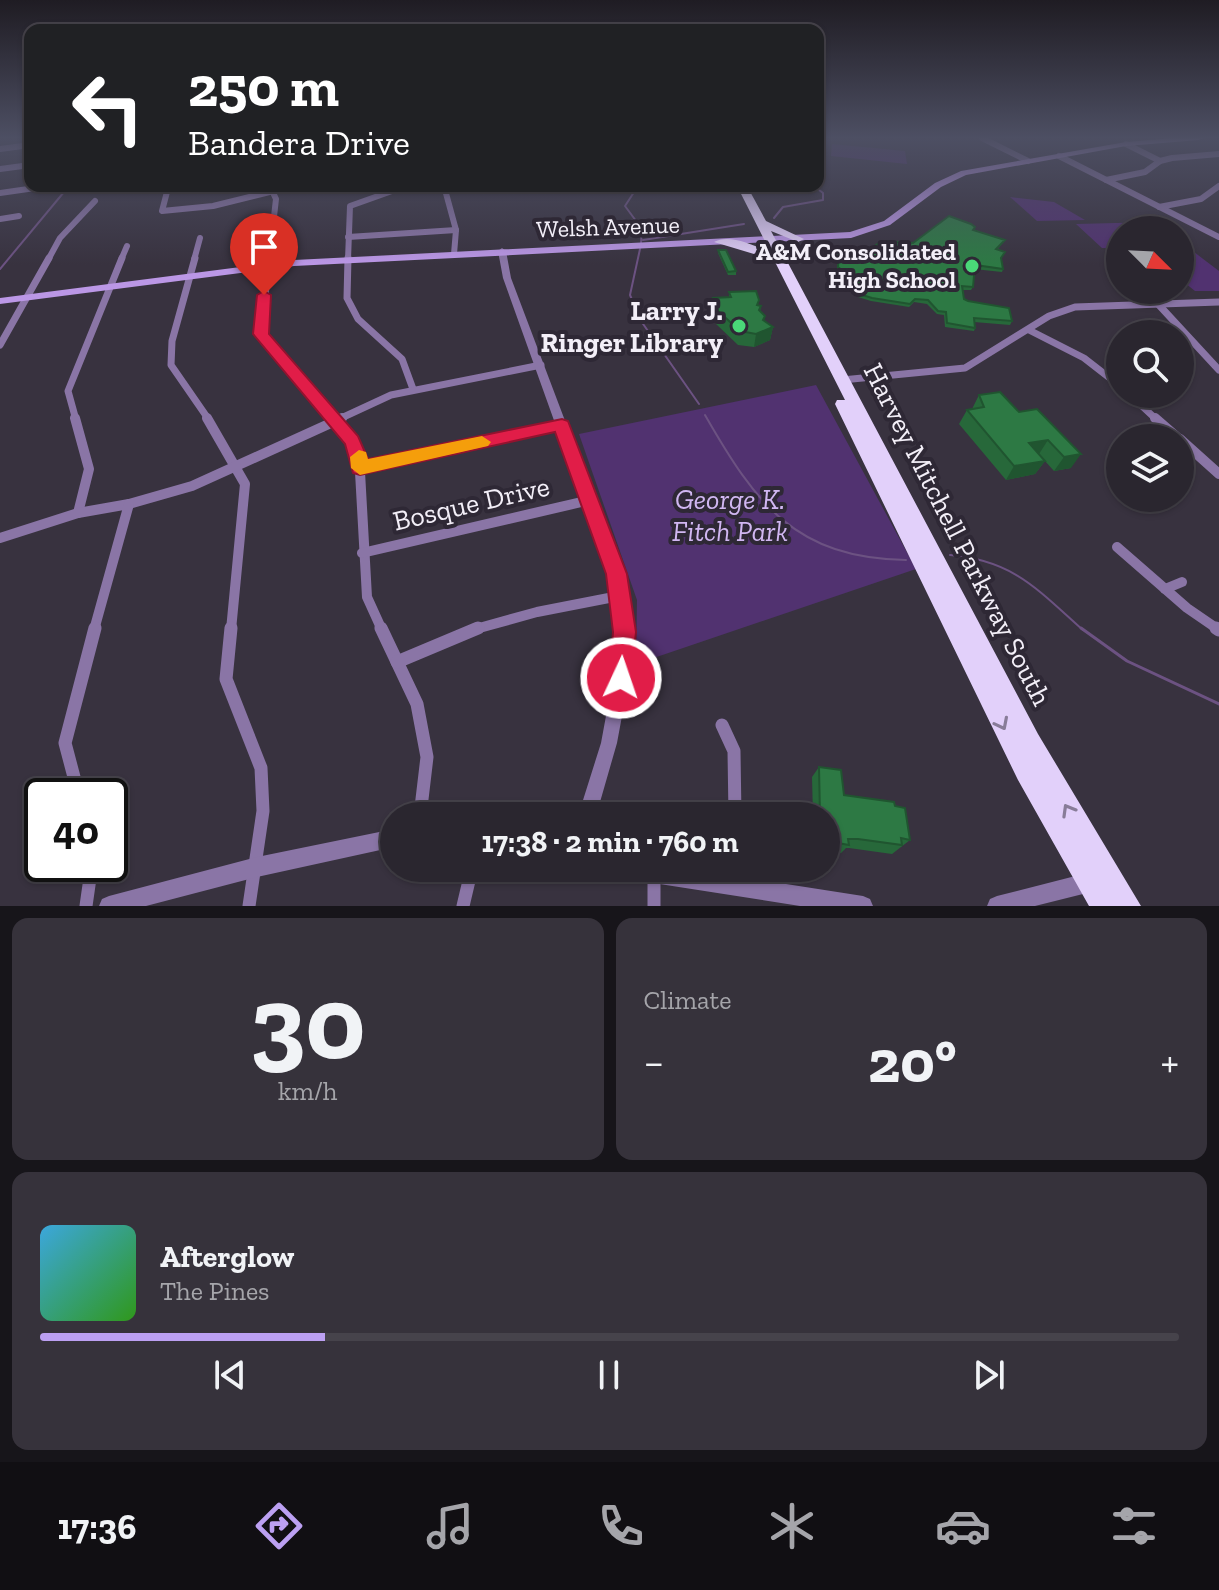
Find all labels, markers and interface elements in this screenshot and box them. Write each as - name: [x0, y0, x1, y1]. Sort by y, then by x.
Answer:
- text: 250 m: [188, 53, 339, 120]
- icon: left: [56, 56, 160, 160]
- text: Bandera Drive: [188, 121, 410, 164]
- street label: Welsh Avenue: [536, 210, 680, 243]
- pin: [230, 213, 298, 295]
- north arrow: [1106, 216, 1194, 304]
- map controls: [1106, 216, 1194, 512]
- icon: arrive: [242, 225, 286, 269]
- place label: A&M Consolidated High School: [756, 237, 956, 294]
- marker: A&M Consolidated High School: [963, 257, 981, 275]
- place label: Larry J. Ringer Library: [540, 294, 723, 359]
- marker: Larry J. Ringer Library: [730, 317, 748, 335]
- button: search: [1106, 320, 1194, 408]
- street label: Harvey Mitchell Parkway South: [857, 358, 1059, 711]
- button: layers: [1106, 424, 1194, 512]
- street label: Bosque Drive: [390, 469, 553, 538]
- park label: George K. Fitch Park: [672, 483, 788, 548]
- position arrow: [579, 636, 663, 720]
- one-way arrow: [992, 716, 1007, 730]
- speed limit sign: 40: [24, 778, 128, 882]
- one-way arrow: [1063, 804, 1078, 819]
- text: 17:38 · 2 min · 760 m: [481, 824, 739, 860]
- text: 30: [250, 960, 365, 1085]
- text: Climate: [644, 984, 731, 1016]
- text: 20°: [868, 1025, 957, 1097]
- text: −: [644, 1035, 664, 1088]
- text: +: [1160, 1035, 1179, 1088]
- text: km/h: [278, 1075, 337, 1107]
- text: Afterglow: [160, 1239, 294, 1275]
- text: The Pines: [160, 1275, 270, 1307]
- icon: previous: [208, 1353, 252, 1397]
- icon: pause: [587, 1353, 631, 1397]
- icon: next: [967, 1353, 1011, 1397]
- icon: directions: [251, 1498, 307, 1554]
- icon: music: [422, 1498, 478, 1554]
- icon: phone: [593, 1498, 649, 1554]
- icon: climate: [764, 1498, 820, 1554]
- icon: car: [935, 1498, 991, 1554]
- icon: filters: [1106, 1498, 1162, 1554]
- text: 17:36: [57, 1505, 136, 1548]

